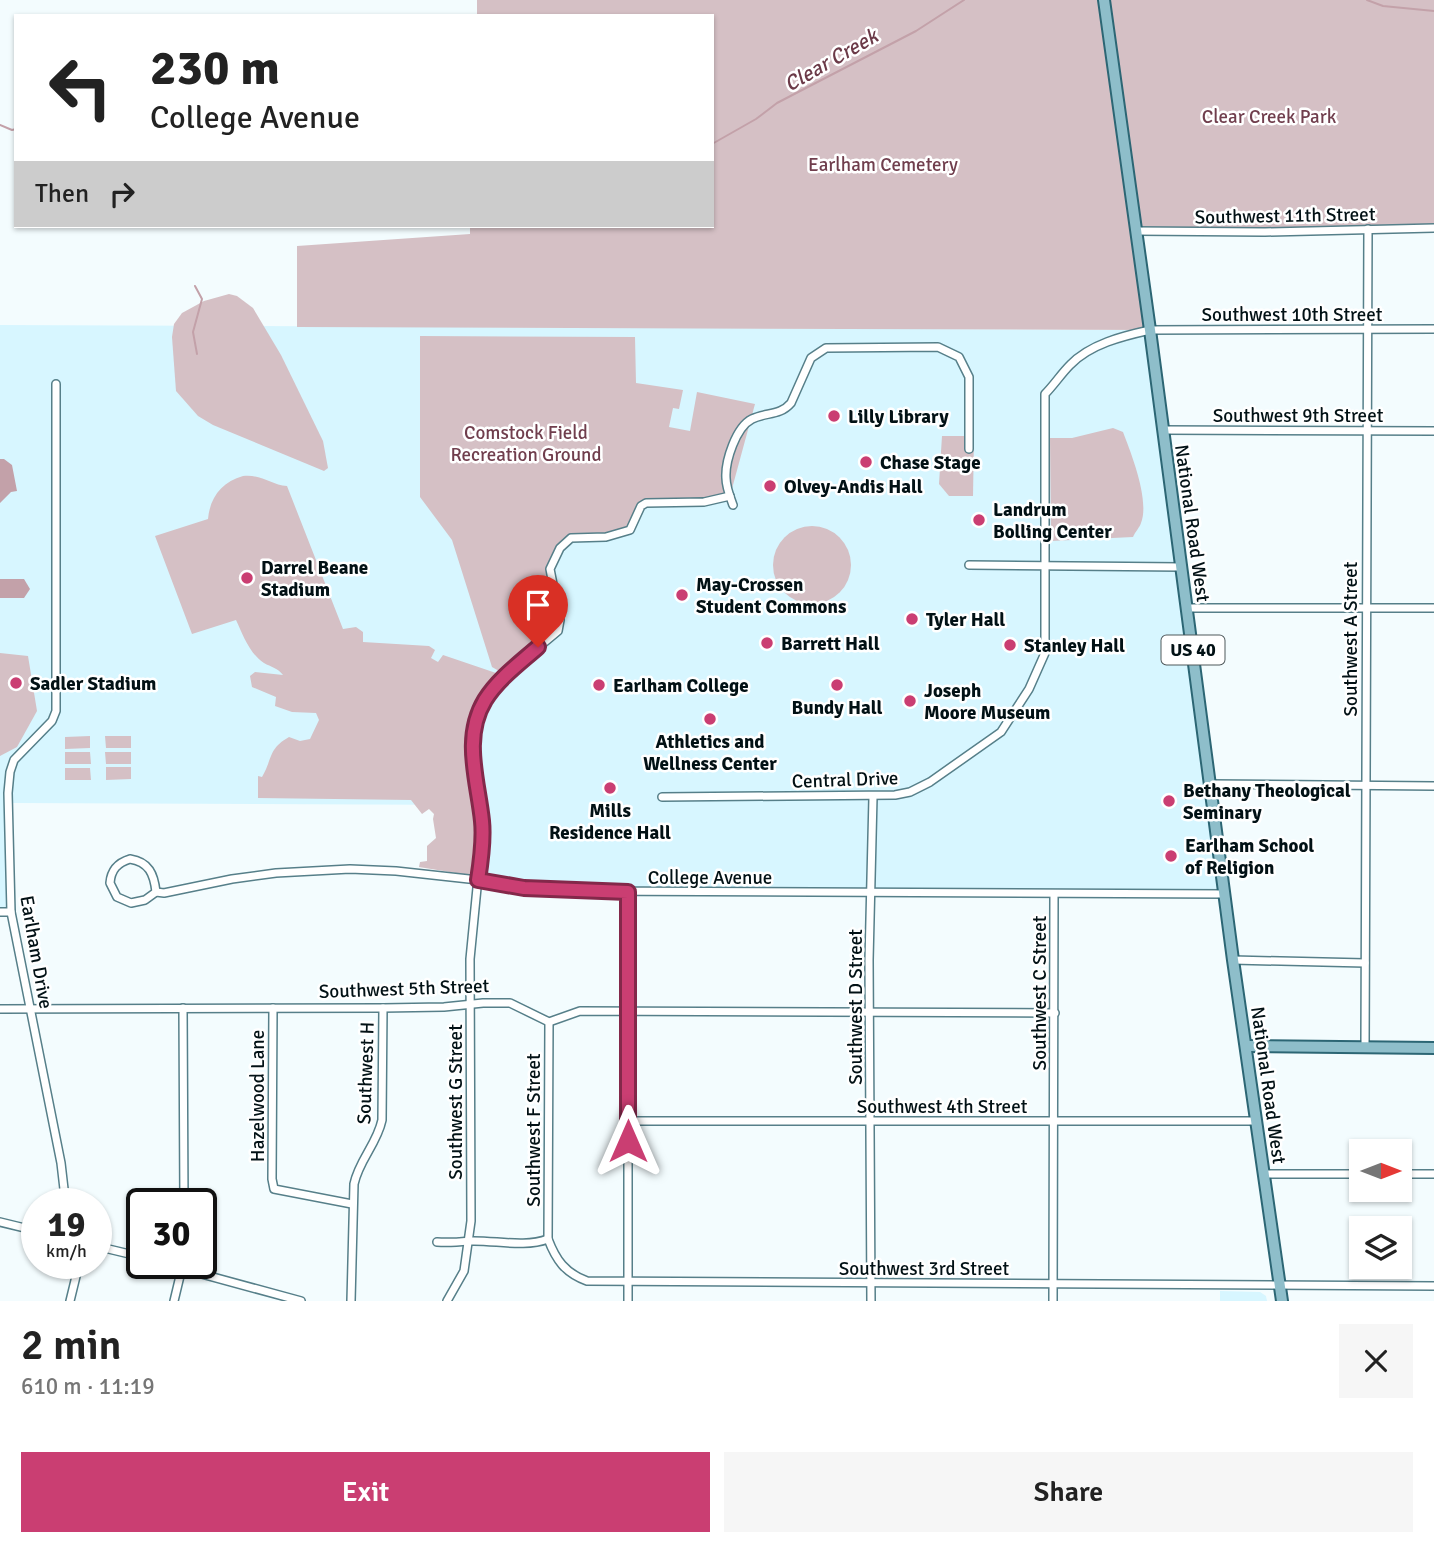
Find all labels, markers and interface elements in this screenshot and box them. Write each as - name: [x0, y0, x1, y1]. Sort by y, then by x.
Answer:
- water label: Clear Creek: [780, 22, 885, 97]
- text: 230 m: [150, 38, 280, 98]
- icon: left: [35, 42, 126, 133]
- text: College Avenue: [150, 98, 360, 137]
- park label: Clear Creek Park: [1202, 105, 1337, 129]
- park label: Earlham Cemetery: [808, 153, 958, 177]
- icon: right: [103, 175, 141, 213]
- text: Then: [35, 178, 89, 210]
- street label: Southwest 11th Street: [1194, 202, 1376, 230]
- street label: Southwest 10th Street: [1202, 303, 1383, 327]
- street label: Southwest 9th Street: [1213, 404, 1384, 428]
- place label: Lilly Library: [848, 405, 949, 429]
- marker: Lilly Library: [826, 408, 842, 424]
- park label: Comstock Field Recreation Ground: [450, 421, 602, 467]
- street label: National Road West: [1169, 443, 1215, 604]
- place label: Chase Stage: [880, 451, 981, 475]
- marker: Chase Stage: [858, 454, 874, 470]
- place label: Olvey-Andis Hall: [784, 475, 923, 499]
- marker: Olvey-Andis Hall: [762, 478, 778, 494]
- place label: Landrum Bolling Center: [993, 498, 1112, 544]
- marker: Landrum Bolling Center: [971, 512, 987, 528]
- place label: Darrel Beane Stadium: [261, 556, 368, 602]
- street label: Southwest A Street: [1339, 561, 1363, 716]
- marker: Darrel Beane Stadium: [239, 570, 255, 586]
- place label: May-Crossen Student Commons: [696, 573, 846, 619]
- pin: [508, 575, 568, 647]
- icon: arrive: [519, 586, 557, 624]
- marker: May-Crossen Student Commons: [674, 587, 690, 603]
- place label: Tyler Hall: [926, 608, 1005, 632]
- marker: Tyler Hall: [904, 611, 920, 627]
- place label: Barrett Hall: [781, 632, 880, 656]
- place label: Stanley Hall: [1024, 634, 1125, 658]
- marker: Barrett Hall: [759, 635, 775, 651]
- road number: US 40: [1162, 636, 1224, 664]
- marker: Stanley Hall: [1002, 637, 1018, 653]
- place label: Sadler Stadium: [30, 672, 156, 696]
- place label: Earlham College: [613, 674, 749, 698]
- marker: Sadler Stadium: [8, 675, 24, 691]
- marker: Earlham College: [591, 677, 607, 693]
- marker: Bundy Hall: [829, 677, 845, 693]
- place label: Joseph Moore Museum: [924, 679, 1050, 725]
- marker: Joseph Moore Museum: [902, 693, 918, 709]
- place label: Bundy Hall: [792, 696, 882, 720]
- marker: Athletics and Wellness Center: [702, 711, 718, 727]
- place label: Athletics and Wellness Center: [643, 730, 777, 776]
- street label: Central Drive: [791, 766, 899, 794]
- place label: Bethany Theological Seminary: [1183, 779, 1351, 825]
- marker: Mills Residence Hall: [602, 780, 618, 796]
- marker: Bethany Theological Seminary: [1161, 793, 1177, 809]
- place label: Mills Residence Hall: [549, 799, 671, 845]
- place label: Earlham School of Religion: [1185, 834, 1314, 880]
- marker: Earlham School of Religion: [1163, 848, 1179, 864]
- street label: College Avenue: [648, 866, 772, 890]
- street label: Earlham Drive: [14, 894, 58, 1011]
- street label: Southwest C Street: [1028, 915, 1052, 1070]
- street label: Southwest D Street: [844, 929, 868, 1085]
- street label: Southwest 5th Street: [318, 974, 490, 1004]
- street label: National Road West: [1245, 1005, 1291, 1166]
- street label: Southwest H: [352, 1021, 380, 1125]
- street label: Southwest G Street: [444, 1024, 468, 1180]
- street label: Hazelwood Lane: [246, 1030, 270, 1162]
- street label: Southwest F Street: [522, 1053, 546, 1207]
- street label: Southwest 4th Street: [857, 1095, 1028, 1119]
- position arrow: [591, 1104, 665, 1178]
- north arrow: [1349, 1139, 1412, 1202]
- map controls: [1349, 1139, 1412, 1279]
- speed limit sign: 30: [126, 1188, 217, 1279]
- text: 19: [48, 1203, 85, 1246]
- button: layers: [1349, 1216, 1412, 1279]
- text: km/h: [46, 1240, 87, 1262]
- street label: Southwest 3rd Street: [839, 1257, 1010, 1281]
- text: 2 min: [21, 1320, 122, 1371]
- button: close: [1339, 1324, 1413, 1398]
- text: 610 m · 11:19: [21, 1372, 155, 1401]
- button: Exit: [21, 1452, 710, 1532]
- button: Share: [724, 1452, 1413, 1532]

